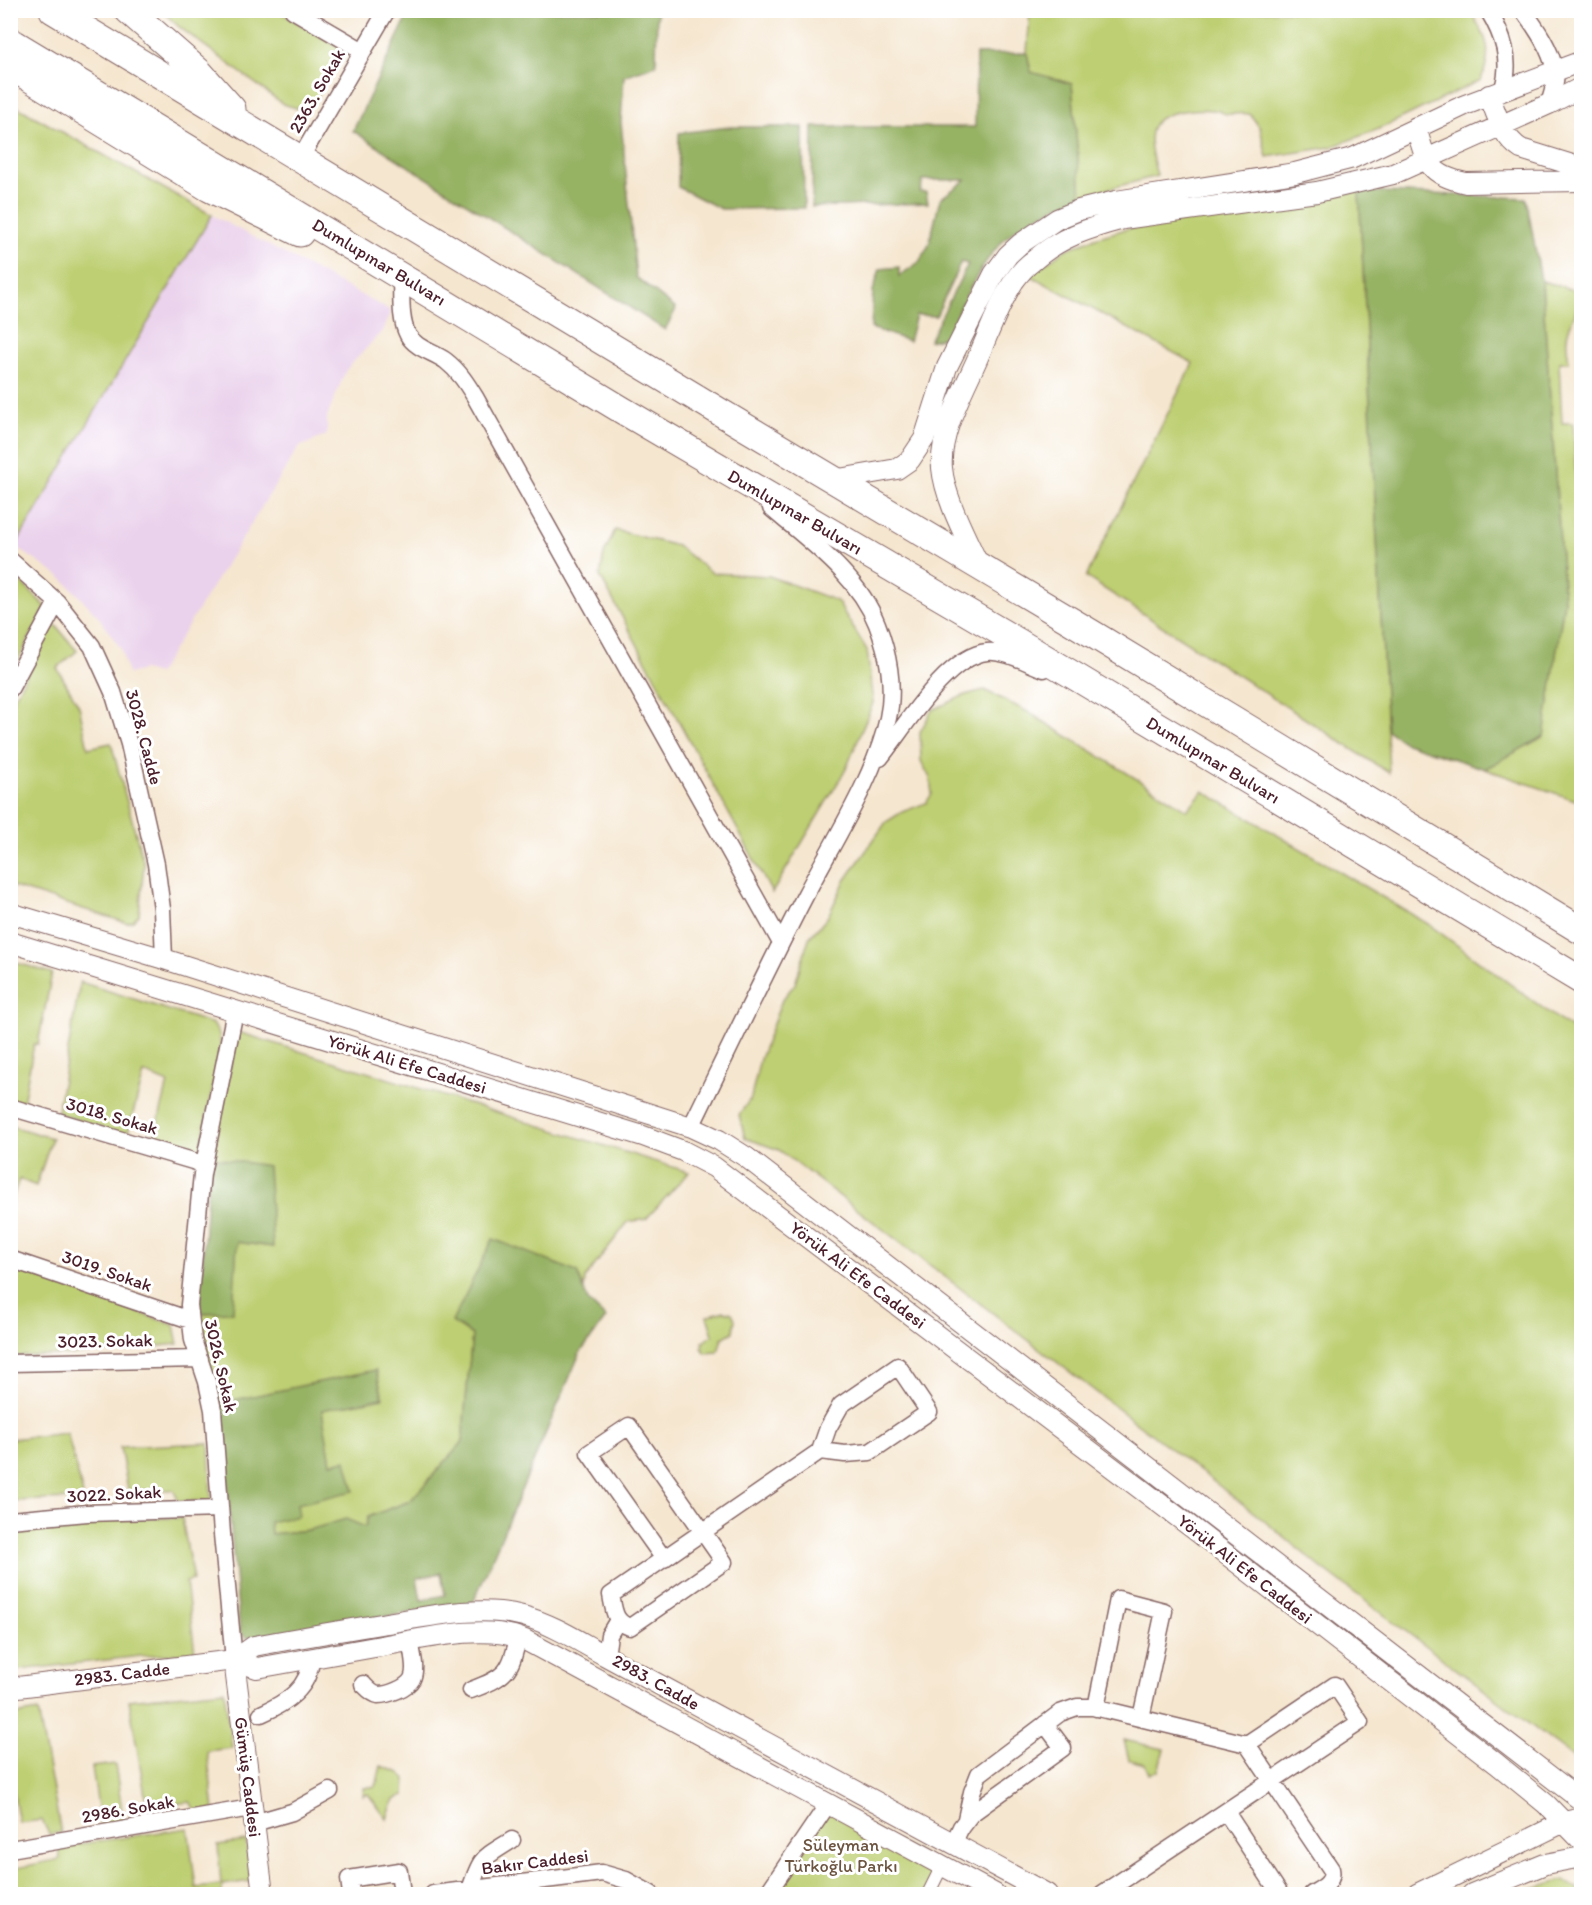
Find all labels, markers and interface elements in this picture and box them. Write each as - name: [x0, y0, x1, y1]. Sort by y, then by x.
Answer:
- street label: 2363. Sokak: [284, 45, 350, 137]
- street label: Dumlupınar Bulvarı: [308, 213, 450, 311]
- street label: Dumlupınar Bulvarı: [724, 464, 866, 560]
- street label: 3028. Cadde: [121, 687, 167, 787]
- street label: Dumlupınar Bulvarı: [1142, 711, 1284, 809]
- street label: Yörük Ali Efe Caddesi: [325, 1029, 489, 1099]
- street label: 3018. Sokak: [64, 1092, 160, 1140]
- street label: Yörük Ali Efe Caddesi: [786, 1217, 930, 1333]
- street label: 3019. Sokak: [59, 1245, 155, 1297]
- street label: 3026. Sokak: [200, 1317, 242, 1415]
- street label: 3023. Sokak: [57, 1329, 153, 1353]
- street label: 3022. Sokak: [66, 1481, 162, 1507]
- street label: Yörük Ali Efe Caddesi: [1173, 1510, 1317, 1628]
- street label: 2983. Cadde: [609, 1649, 703, 1715]
- street label: 2983. Cadde: [73, 1657, 171, 1691]
- street label: Gümüş Caddesi: [230, 1716, 266, 1838]
- street label: 2986. Sokak: [80, 1790, 176, 1828]
- park label: Süleyman Türkoğlu Parkı: [784, 1834, 898, 1877]
- street label: Bakır Caddesi: [480, 1845, 590, 1879]

